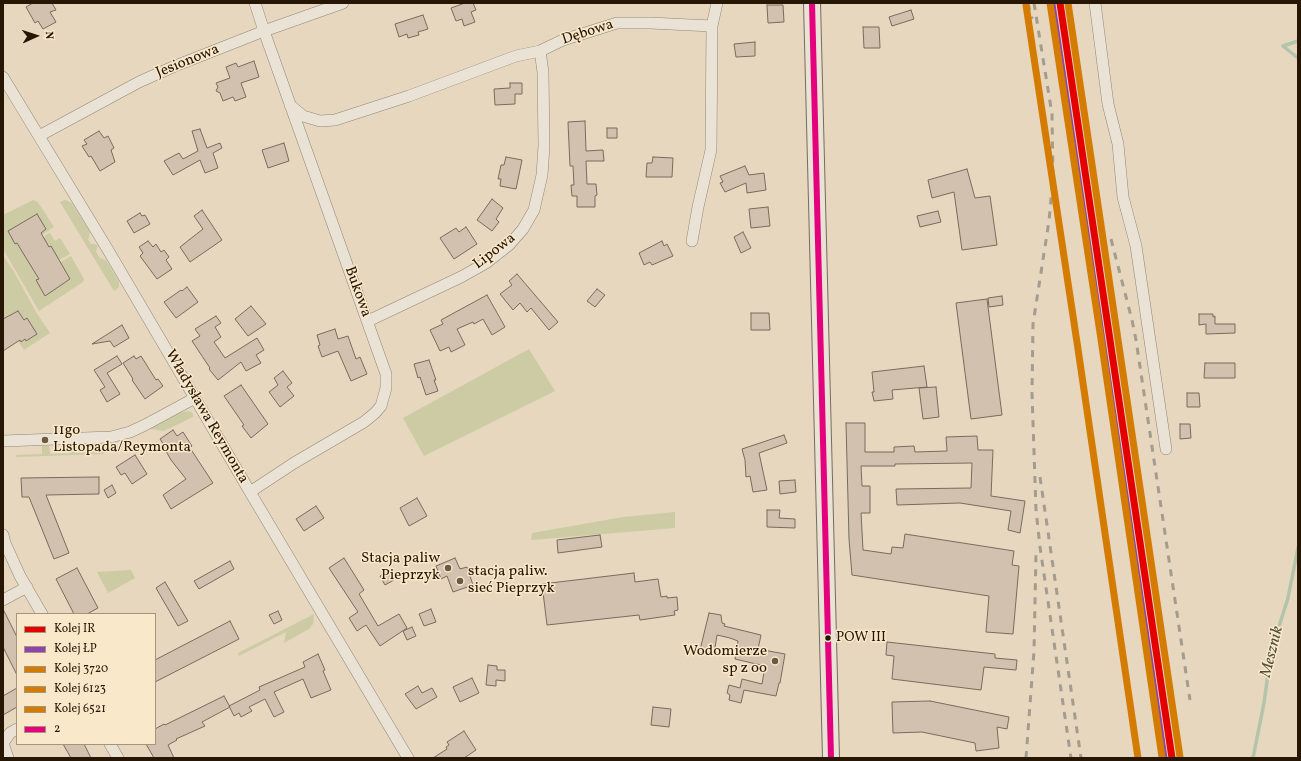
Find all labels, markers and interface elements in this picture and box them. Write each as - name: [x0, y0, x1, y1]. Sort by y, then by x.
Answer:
- north arrow: [16, 16, 56, 56]
- street label: Dębowa: [560, 16, 616, 50]
- text: N: [41, 31, 56, 40]
- street label: Jesionowa: [154, 41, 222, 83]
- street label: Lipowa: [470, 230, 520, 274]
- street label: Bukowa: [340, 264, 374, 320]
- street label: Władysława Reymonta: [160, 347, 252, 487]
- place label: 11go Listopada/Reymonta: [53, 422, 191, 457]
- marker: 11go Listopada/Reymonta: [40, 435, 50, 445]
- place label: Stacja paliw Pieprzyk: [361, 550, 440, 585]
- marker: Stacja paliw Pieprzyk: [443, 563, 453, 573]
- place label: stacja paliw. sieć Pieprzyk: [468, 563, 555, 598]
- marker: stacja paliw. sieć Pieprzyk: [455, 576, 465, 586]
- legend: [16, 613, 156, 745]
- text: Kolej IR: [54, 621, 95, 637]
- water label: Mesznik: [1257, 624, 1289, 680]
- place label: POW III: [836, 630, 886, 646]
- marker: POW III: [823, 633, 833, 643]
- text: Kolej ŁP: [54, 641, 97, 657]
- place label: Wodomierze sp z oo: [683, 643, 767, 678]
- marker: Wodomierze sp z oo: [770, 656, 780, 666]
- text: Kolej 3720: [54, 661, 108, 677]
- text: Kolej 6123: [54, 681, 106, 697]
- text: Kolej 6521: [54, 701, 106, 717]
- text: 2: [54, 721, 60, 737]

